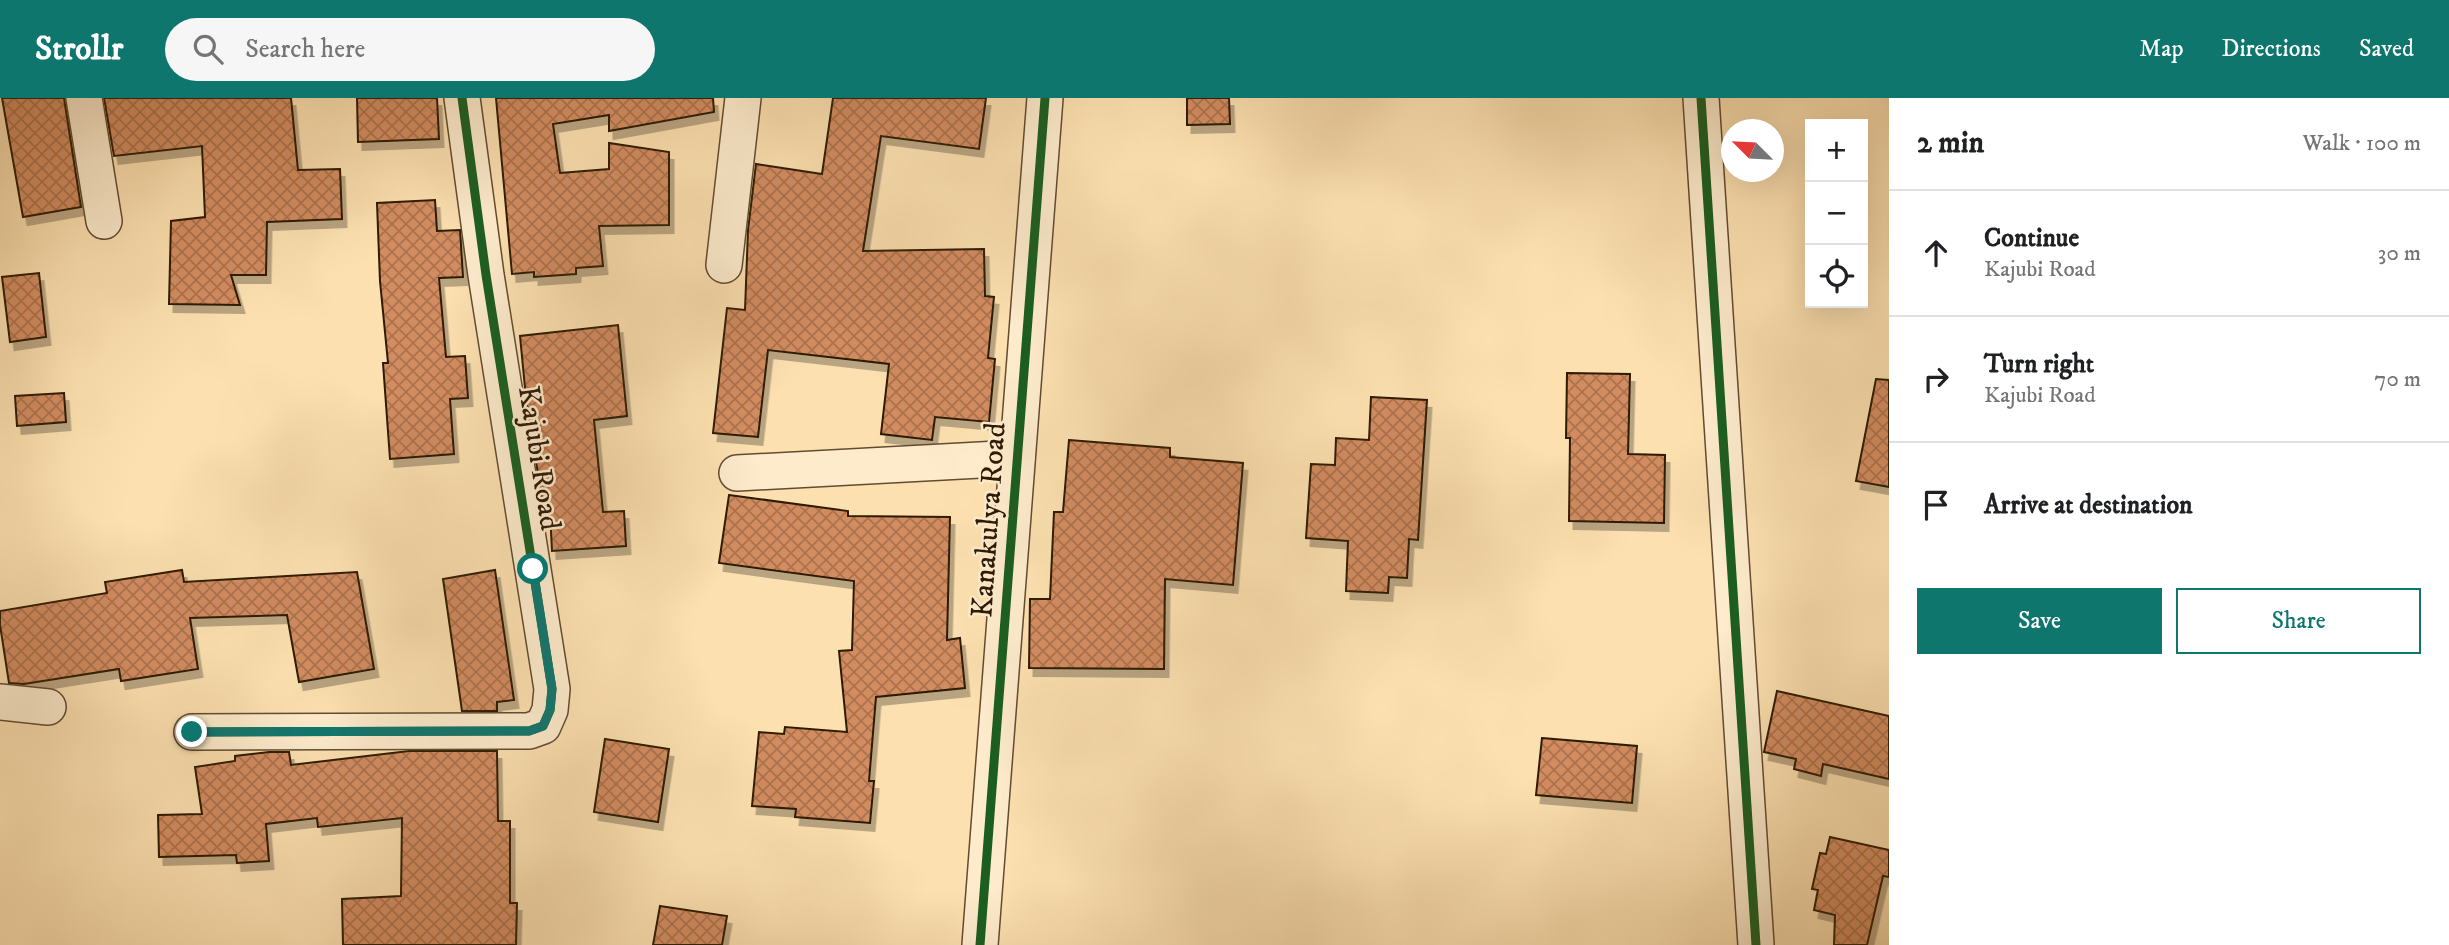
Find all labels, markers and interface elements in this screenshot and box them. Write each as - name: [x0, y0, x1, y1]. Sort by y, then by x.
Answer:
- search box: [165, 18, 655, 81]
- text: Strollr: [35, 29, 123, 70]
- icon: search: [189, 30, 227, 68]
- text: Search here: [245, 33, 365, 66]
- text: Map: [2139, 34, 2184, 64]
- text: Directions: [2222, 34, 2321, 64]
- text: Saved: [2359, 34, 2414, 64]
- north arrow: [1721, 119, 1784, 182]
- map controls: [1805, 119, 1868, 308]
- button: +: [1805, 119, 1868, 182]
- text: 2 min: [1917, 125, 1984, 162]
- text: Walk · 100 m: [2302, 129, 2421, 158]
- button: −: [1805, 182, 1868, 245]
- text: Continue: [1984, 222, 2079, 255]
- icon: ahead: [1917, 234, 1955, 272]
- text: 30 m: [2378, 239, 2421, 268]
- button: locate: [1805, 245, 1868, 308]
- text: Kajubi Road: [1984, 255, 2096, 284]
- text: Turn right: [1984, 348, 2094, 381]
- icon: right: [1917, 360, 1955, 398]
- text: 70 m: [2374, 365, 2421, 394]
- text: Kajubi Road: [1984, 381, 2096, 410]
- street label: Kajubi Road: [509, 383, 568, 533]
- street label: Kanakulya Road: [964, 421, 1015, 619]
- icon: arrive: [1917, 486, 1955, 524]
- text: Arrive at destination: [1984, 489, 2193, 522]
- route start: [517, 553, 548, 584]
- button: Save: [1917, 588, 2162, 654]
- button: Share: [2176, 588, 2421, 654]
- route end: [176, 716, 207, 747]

